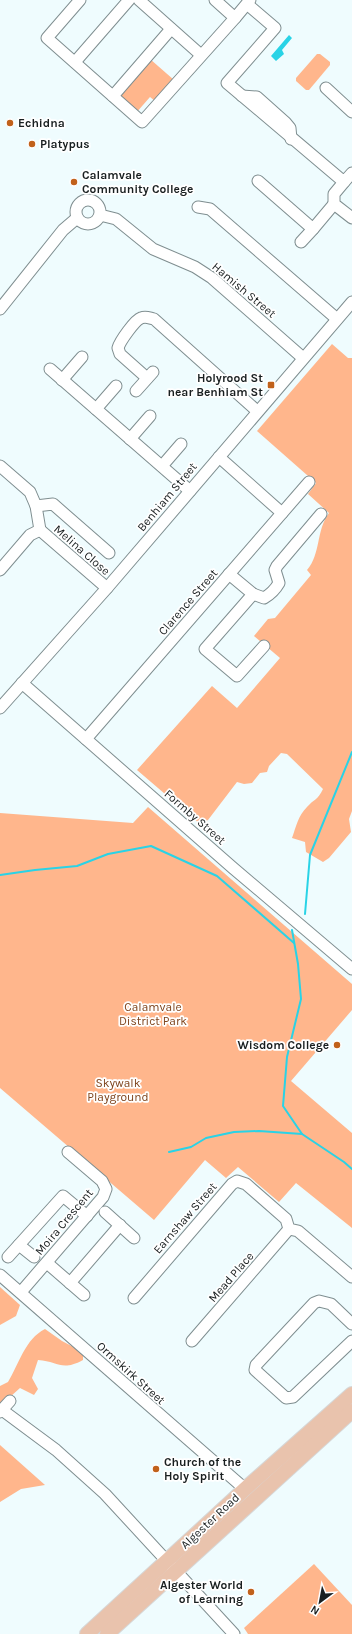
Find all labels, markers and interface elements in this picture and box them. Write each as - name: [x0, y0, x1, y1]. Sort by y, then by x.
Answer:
- place label: Echidna: [18, 116, 65, 130]
- marker: Echidna: [5, 118, 15, 128]
- place label: Platypus: [40, 137, 90, 151]
- marker: Platypus: [27, 139, 37, 149]
- place label: Calamvale Community College: [82, 168, 193, 196]
- marker: Calamvale Community College: [69, 177, 79, 187]
- street label: Hamish Street: [209, 259, 279, 321]
- place label: Holyrood St near Benhiam St: [168, 371, 263, 399]
- marker: Holyrood St near Benhiam St: [266, 380, 276, 390]
- street label: Benhiam Street: [134, 459, 200, 534]
- street label: Melina Close: [51, 522, 113, 578]
- street label: Clarence Street: [155, 566, 221, 638]
- street label: Formby Street: [162, 787, 229, 848]
- park label: Calamvale District Park: [119, 1000, 187, 1028]
- place label: Wisdom College: [237, 1038, 329, 1052]
- marker: Wisdom College: [332, 1040, 342, 1050]
- park label: Skywalk Playground: [87, 1076, 149, 1104]
- street label: Earnshaw Street: [150, 1179, 220, 1256]
- street label: Moira Crescent: [32, 1186, 96, 1258]
- street label: Mead Place: [205, 1249, 257, 1305]
- street label: Ormskirk Street: [94, 1339, 168, 1408]
- place label: Church of the Holy Spirit: [164, 1455, 241, 1483]
- marker: Church of the Holy Spirit: [151, 1464, 161, 1474]
- street label: Algester Road: [178, 1490, 242, 1552]
- place label: Algester World of Learning: [160, 1578, 243, 1606]
- north arrow: [300, 1582, 340, 1622]
- marker: Algester World of Learning: [246, 1587, 256, 1597]
- text: N: [308, 1602, 322, 1618]

